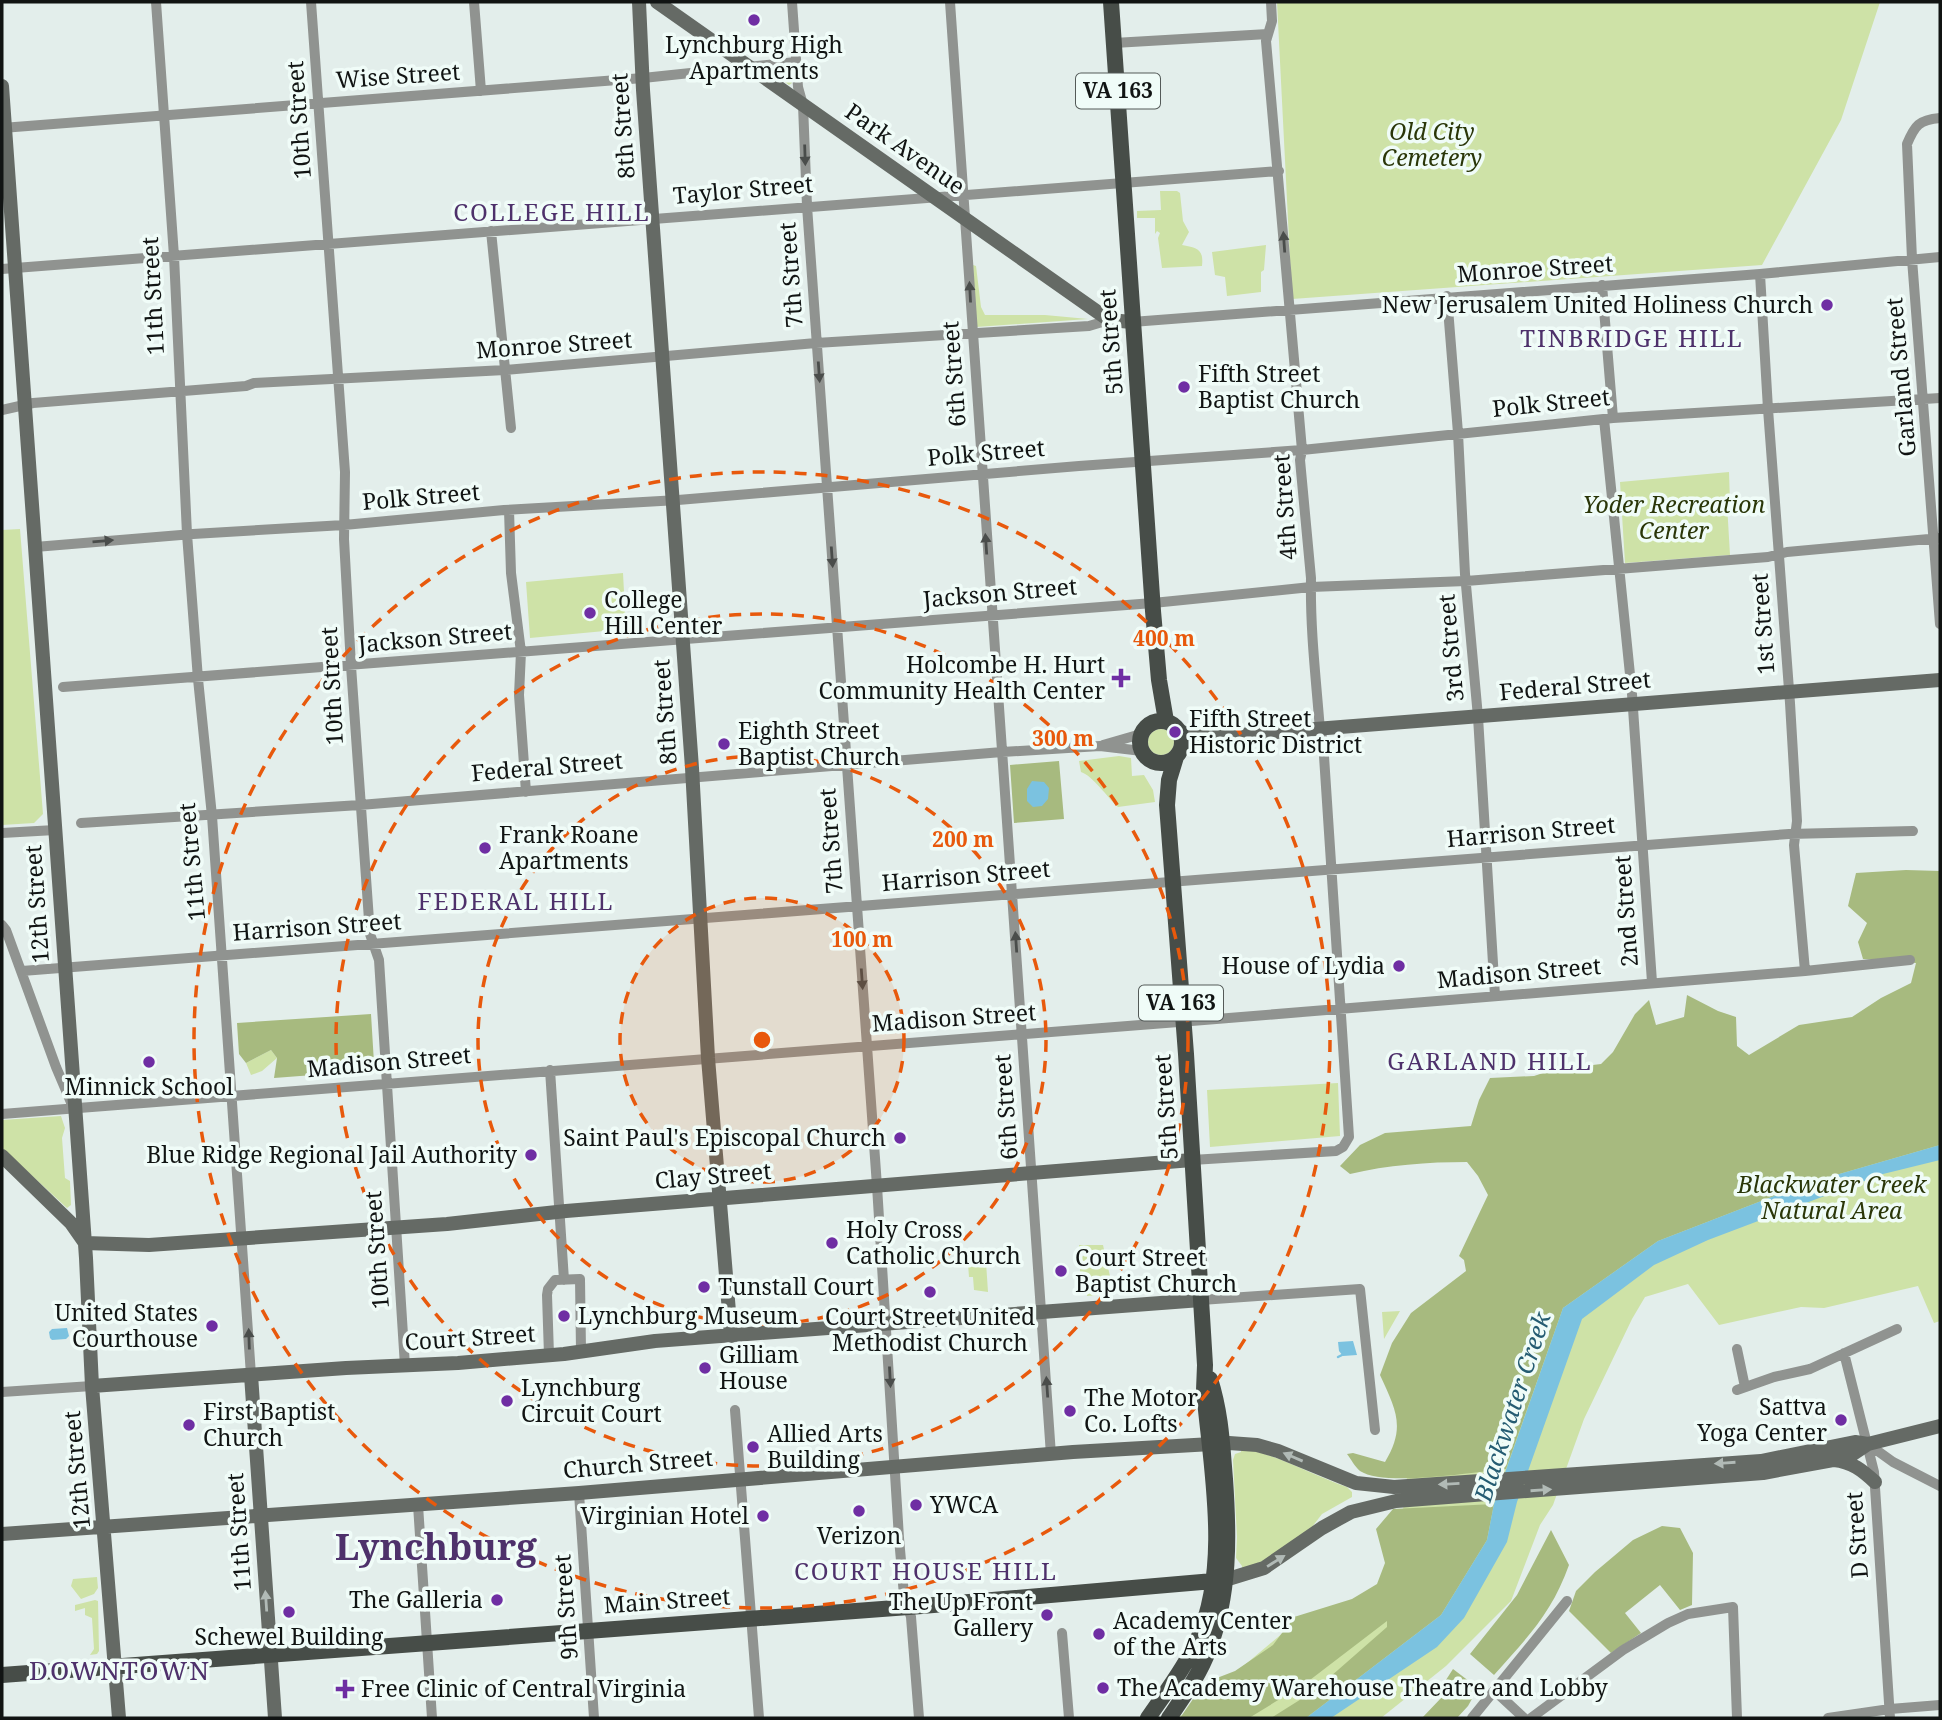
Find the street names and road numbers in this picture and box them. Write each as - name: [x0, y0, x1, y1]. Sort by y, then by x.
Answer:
- street label: Wise Street: [335, 55, 461, 95]
- street label: 10th Street: [278, 60, 318, 180]
- street label: 8th Street: [602, 72, 642, 180]
- road number: VA 163: [1076, 74, 1160, 108]
- street label: Park Avenue: [839, 95, 972, 201]
- street label: Taylor Street: [672, 167, 814, 211]
- street label: 7th Street: [770, 221, 810, 329]
- street label: 11th Street: [133, 236, 171, 356]
- street label: Monroe Street: [1456, 247, 1614, 289]
- street label: 5th Street: [1090, 288, 1130, 396]
- street label: Garland Street: [1877, 296, 1923, 458]
- street label: 6th Street: [933, 320, 973, 428]
- street label: Monroe Street: [475, 323, 633, 365]
- street label: Polk Street: [1491, 380, 1611, 424]
- street label: Polk Street: [926, 431, 1046, 473]
- street label: 4th Street: [1264, 453, 1304, 561]
- street label: Polk Street: [361, 475, 481, 517]
- street label: Jackson Street: [921, 569, 1078, 615]
- street label: 1st Street: [1743, 572, 1782, 676]
- street label: 3rd Street: [1429, 593, 1471, 703]
- street label: Jackson Street: [356, 614, 513, 660]
- street label: 10th Street: [312, 626, 350, 746]
- street label: 8th Street: [644, 658, 684, 766]
- street label: Federal Street: [1498, 662, 1652, 708]
- street label: Federal Street: [470, 743, 624, 789]
- street label: 7th Street: [810, 787, 850, 895]
- street label: 11th Street: [170, 802, 212, 923]
- street label: Harrison Street: [1445, 808, 1616, 854]
- street label: 12th Street: [16, 844, 56, 964]
- street label: Harrison Street: [880, 852, 1051, 898]
- street label: 2nd Street: [1605, 854, 1645, 968]
- street label: Harrison Street: [232, 904, 402, 948]
- street label: Madison Street: [1436, 949, 1602, 995]
- road number: VA 163: [1139, 986, 1223, 1020]
- street label: Madison Street: [871, 995, 1037, 1039]
- street label: Madison Street: [306, 1038, 472, 1084]
- street label: 6th Street: [985, 1053, 1025, 1161]
- street label: 5th Street: [1145, 1053, 1185, 1161]
- street label: Clay Street: [653, 1154, 773, 1196]
- street label: 10th Street: [356, 1190, 396, 1310]
- street label: Court Street: [403, 1316, 536, 1358]
- street label: 12th Street: [55, 1410, 97, 1531]
- street label: Church Street: [562, 1441, 714, 1485]
- street label: 11th Street: [218, 1472, 258, 1592]
- street label: D Street: [1837, 1491, 1875, 1580]
- street label: 9th Street: [545, 1553, 585, 1661]
- street label: Main Street: [603, 1580, 731, 1620]

